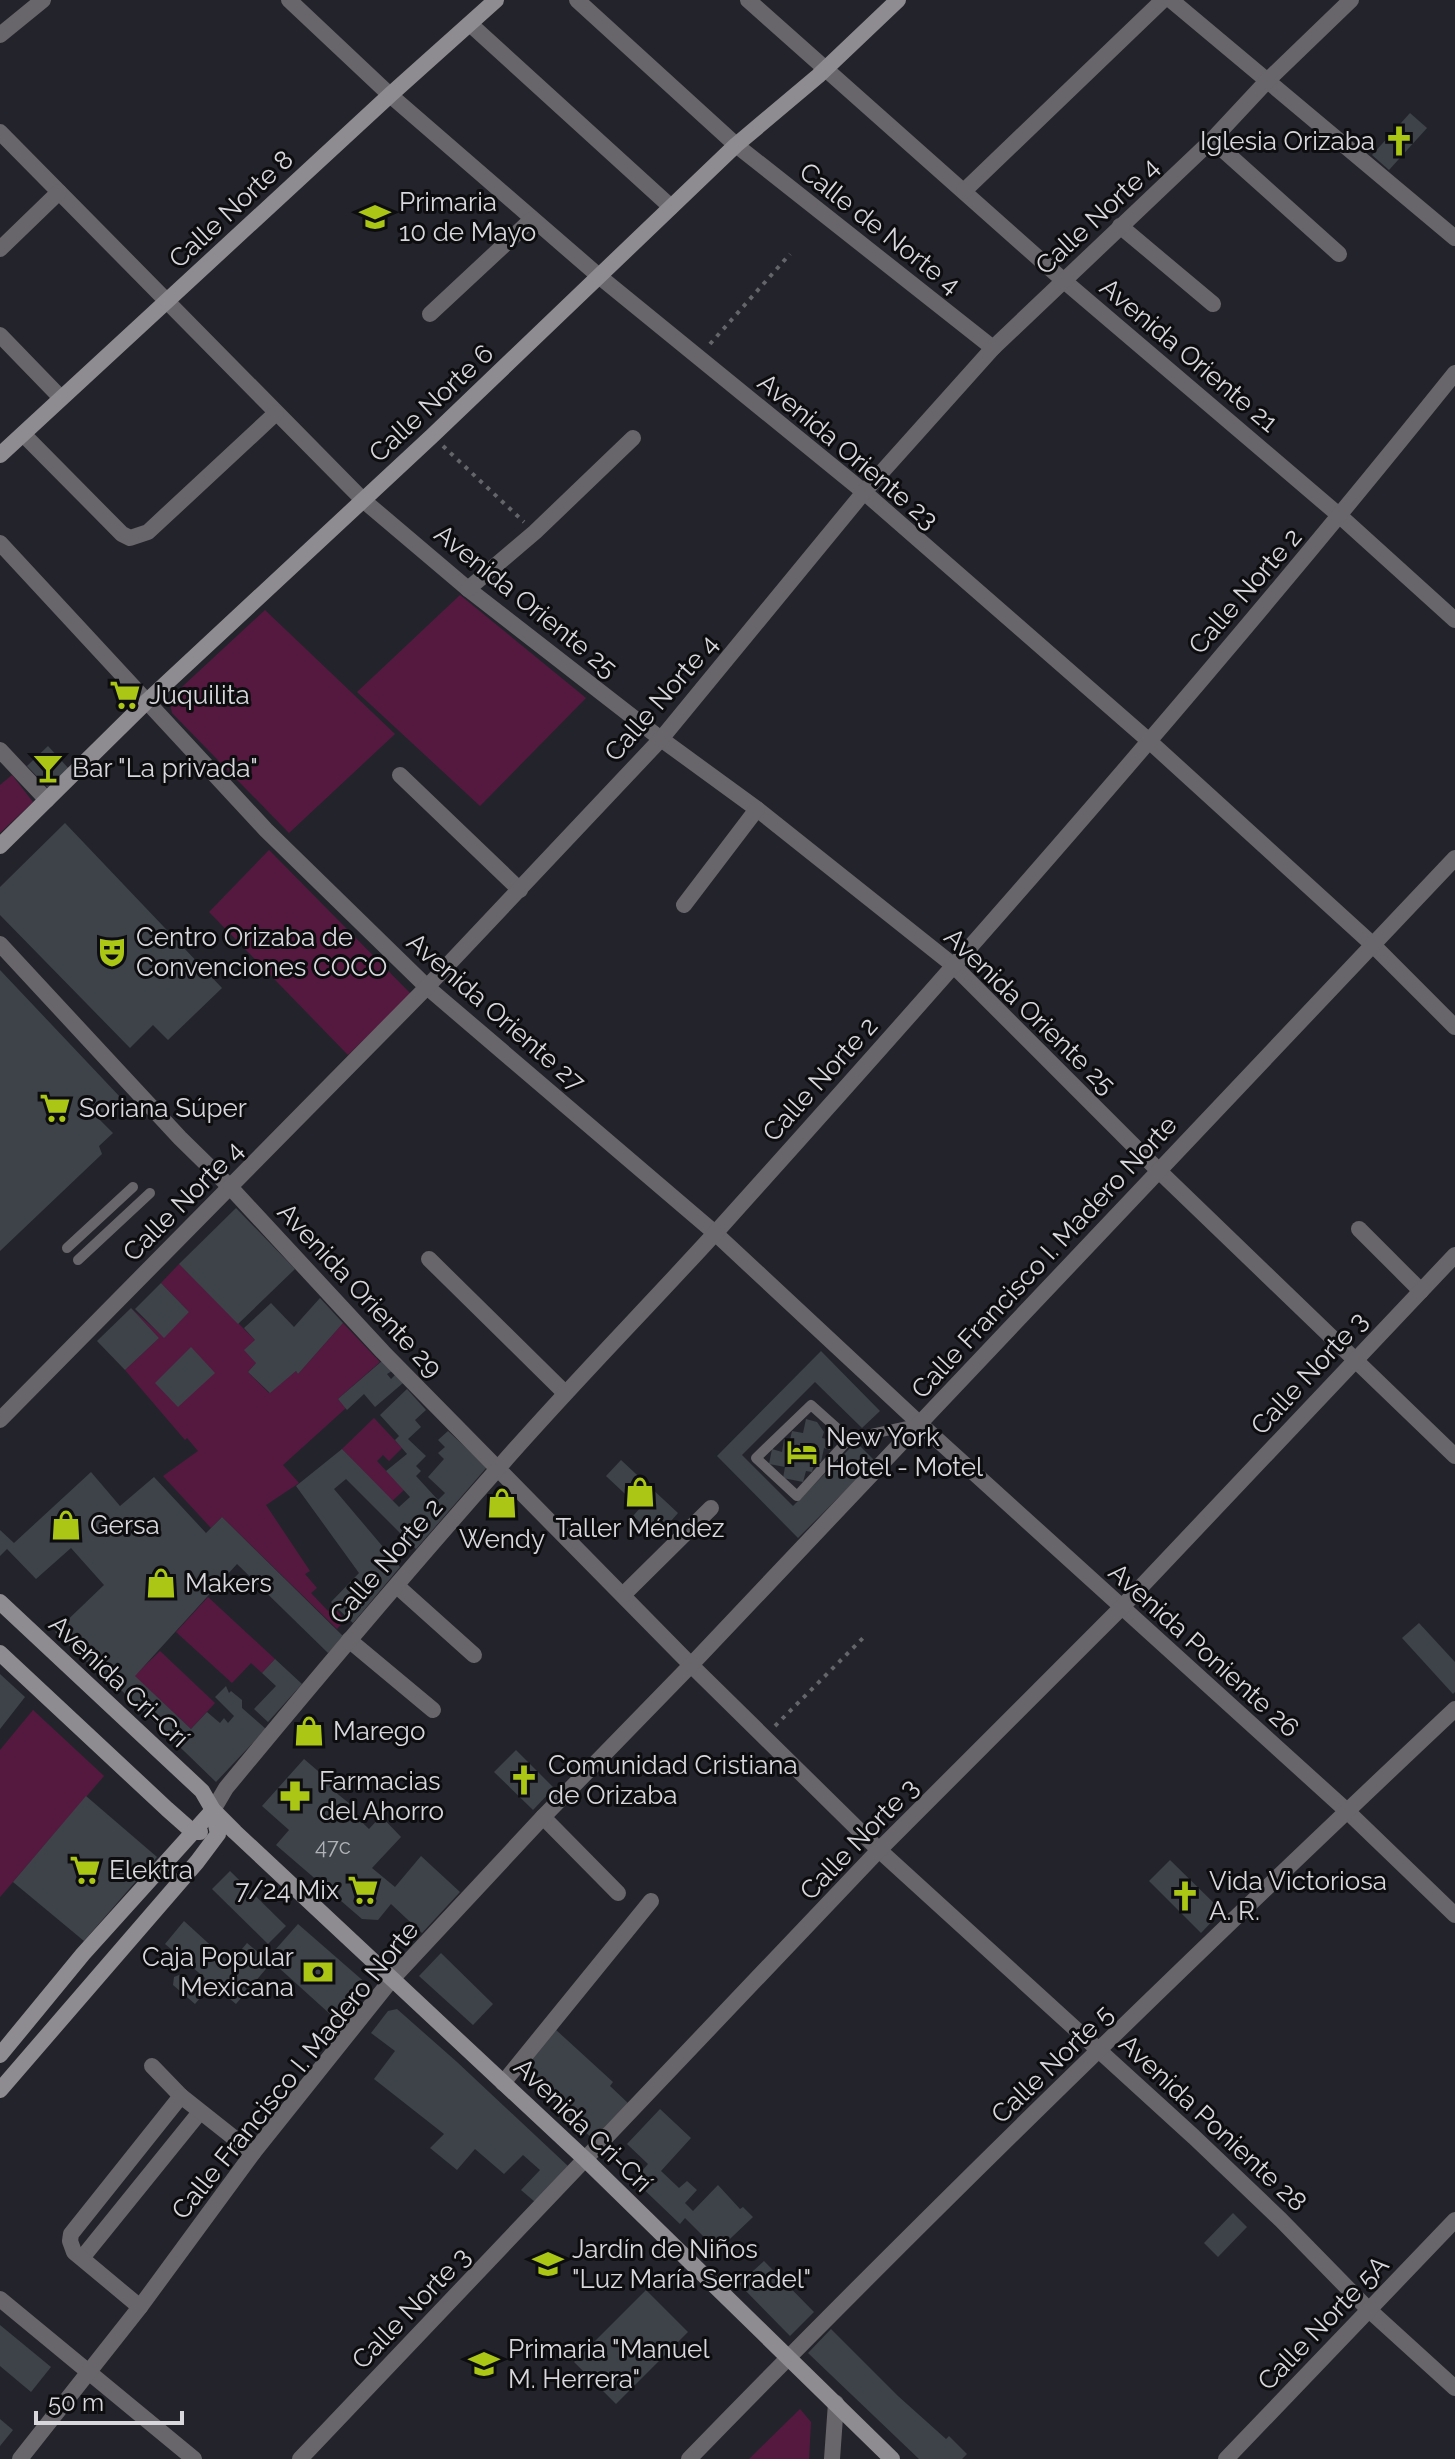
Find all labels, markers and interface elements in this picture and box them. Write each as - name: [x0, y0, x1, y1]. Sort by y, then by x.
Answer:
- church icon: Iglesia Orizaba: [1382, 124, 1416, 158]
- place label: Iglesia Orizaba: [1200, 126, 1375, 156]
- street label: Calle Norte 8: [163, 144, 299, 274]
- street label: Calle Norte 4: [1029, 151, 1165, 281]
- street label: Calle de Norte 4: [794, 156, 966, 300]
- place label: Primaria 10 de Mayo: [399, 187, 536, 247]
- school or university icon: Primaria 10 de Mayo: [358, 200, 392, 234]
- street label: Avenida Oriente 21: [1094, 272, 1284, 438]
- street label: Calle Norte 6: [363, 338, 499, 468]
- street label: Avenida Oriente 23: [752, 367, 944, 535]
- street label: Avenida Oriente 25: [429, 518, 623, 684]
- street label: Calle Norte 2: [1182, 522, 1308, 660]
- street label: Calle Norte 4: [598, 629, 724, 767]
- supermarket icon: Juquilita: [108, 678, 142, 712]
- place label: Juquilita: [149, 680, 250, 710]
- bar icon: Bar "La privada": [31, 751, 65, 785]
- place label: Bar "La privada": [72, 753, 258, 783]
- place label: Centro Orizaba de Convenciones COCO: [136, 922, 387, 982]
- street label: Avenida Oriente 25: [938, 922, 1122, 1100]
- street label: Avenida Oriente 27: [401, 927, 591, 1097]
- theatre icon: Centro Orizaba de Convenciones COCO: [95, 935, 129, 969]
- street label: Calle Norte 2: [757, 1011, 883, 1147]
- supermarket icon: Soriana Súper: [38, 1091, 72, 1125]
- place label: Soriana Súper: [79, 1093, 247, 1123]
- street label: Calle Francisco I. Madero Norte: [905, 1110, 1183, 1404]
- street label: Calle Norte 4: [117, 1135, 249, 1267]
- street label: Avenida Oriente 29: [272, 1197, 448, 1383]
- street label: Calle Norte 3: [1245, 1305, 1373, 1441]
- place label: New York Hotel - Motel: [826, 1422, 984, 1482]
- hotel icon: New York Hotel - Motel: [785, 1435, 819, 1469]
- shop icon: Taller Méndez: [623, 1475, 657, 1509]
- shop icon: Wendy: [485, 1486, 519, 1520]
- street label: Calle Norte 2: [323, 1492, 449, 1630]
- shop icon: Gersa: [49, 1508, 83, 1542]
- place label: Gersa: [90, 1510, 160, 1540]
- place label: Taller Méndez: [556, 1513, 724, 1543]
- place label: Wendy: [459, 1524, 545, 1554]
- street label: Avenida Poniente 26: [1103, 1557, 1305, 1743]
- shop icon: Makers: [144, 1566, 178, 1600]
- place label: Makers: [185, 1568, 272, 1598]
- street label: Avenida Cri-Crí: [43, 1609, 195, 1753]
- shop icon: Marego: [292, 1714, 326, 1748]
- place label: Marego: [333, 1716, 425, 1746]
- place label: Comunidad Cristiana de Orizaba: [548, 1750, 798, 1810]
- church icon: Comunidad Cristiana de Orizaba: [507, 1763, 541, 1797]
- place label: Farmacias del Ahorro: [319, 1766, 444, 1826]
- street label: Calle Norte 3: [794, 1772, 924, 1906]
- pharmacy icon: Farmacias del Ahorro: [278, 1779, 312, 1813]
- house number: 47c: [315, 1833, 351, 1859]
- supermarket icon: Elektra: [68, 1853, 102, 1887]
- place label: Elektra: [109, 1855, 193, 1885]
- place label: Vida Victoriosa A. R.: [1209, 1866, 1387, 1926]
- supermarket icon: 7/24 Mix: [346, 1873, 380, 1907]
- place label: 7/24 Mix: [236, 1875, 339, 1905]
- church icon: Vida Victoriosa A. R.: [1168, 1879, 1202, 1913]
- street label: Calle Francisco I. Madero Norte: [165, 1915, 425, 2225]
- place label: Caja Popular Mexicana: [142, 1942, 294, 2002]
- bank icon: Caja Popular Mexicana: [301, 1955, 335, 1989]
- street label: Calle Norte 5: [985, 1999, 1119, 2129]
- street label: Avenida Poniente 28: [1113, 2028, 1313, 2218]
- street label: Avenida Cri-Crí: [508, 2052, 658, 2198]
- place label: Jardín de Niños "Luz María Serradel": [572, 2234, 811, 2294]
- street label: Calle Norte 3: [346, 2241, 476, 2375]
- school or university icon: Jardín de Niños "Luz María Serradel": [531, 2247, 565, 2281]
- street label: Calle Norte 5A: [1252, 2249, 1395, 2396]
- place label: Primaria "Manuel M. Herrera": [508, 2334, 710, 2394]
- school or university icon: Primaria "Manuel M. Herrera": [467, 2347, 501, 2381]
- scale bar: [36, 2375, 182, 2425]
- text: 50 m: [48, 2388, 104, 2417]

